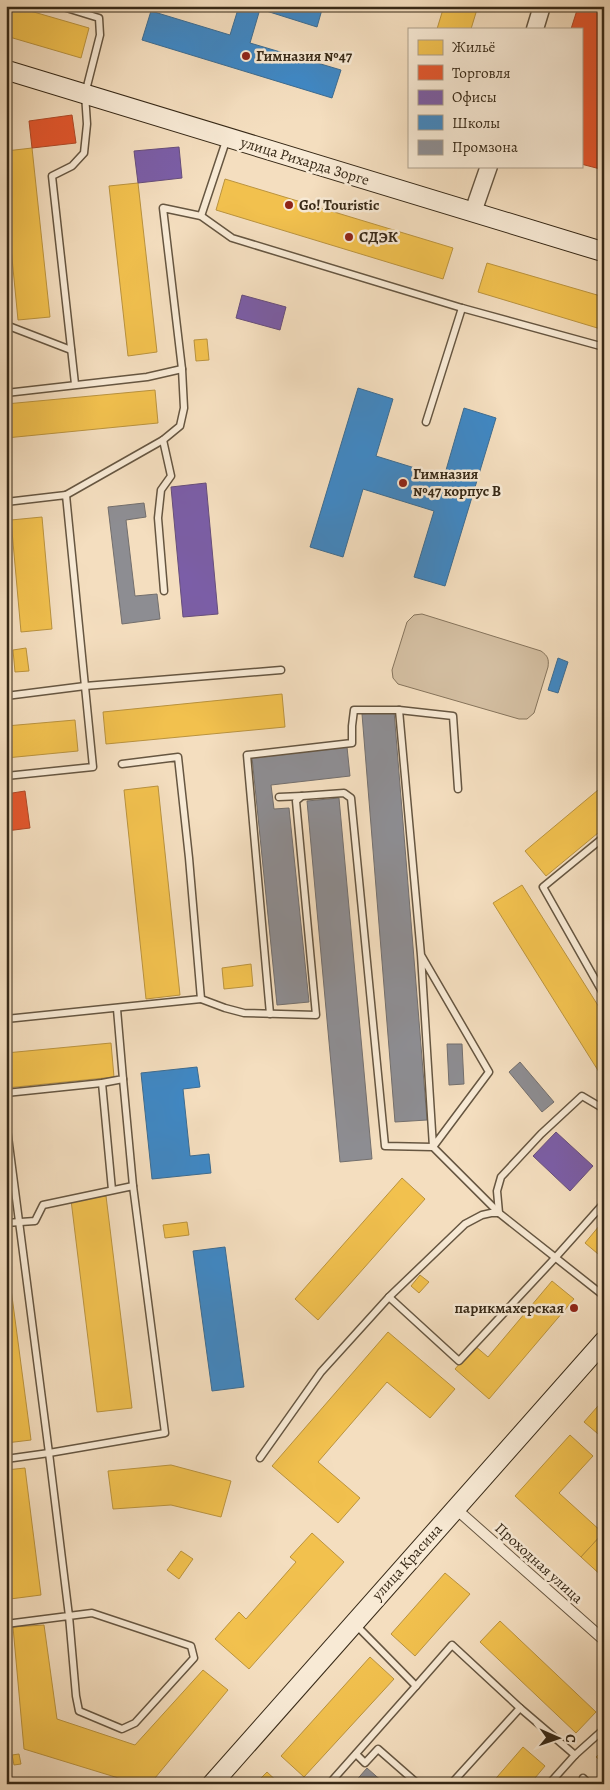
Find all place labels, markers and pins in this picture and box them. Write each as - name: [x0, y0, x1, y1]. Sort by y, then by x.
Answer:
- place label: Гимназия №47: [256, 46, 353, 66]
- marker: Гимназия №47: [240, 50, 252, 62]
- place label: Go! Touristic: [299, 195, 379, 215]
- marker: Go! Touristic: [283, 199, 295, 211]
- place label: СДЭК: [359, 227, 398, 247]
- marker: СДЭК: [343, 231, 355, 243]
- place label: Гимназия №47 корпус В: [413, 464, 501, 501]
- marker: Гимназия №47 корпус В: [397, 477, 409, 489]
- place label: парикмахерская: [454, 1298, 564, 1318]
- marker: парикмахерская: [568, 1302, 580, 1314]

